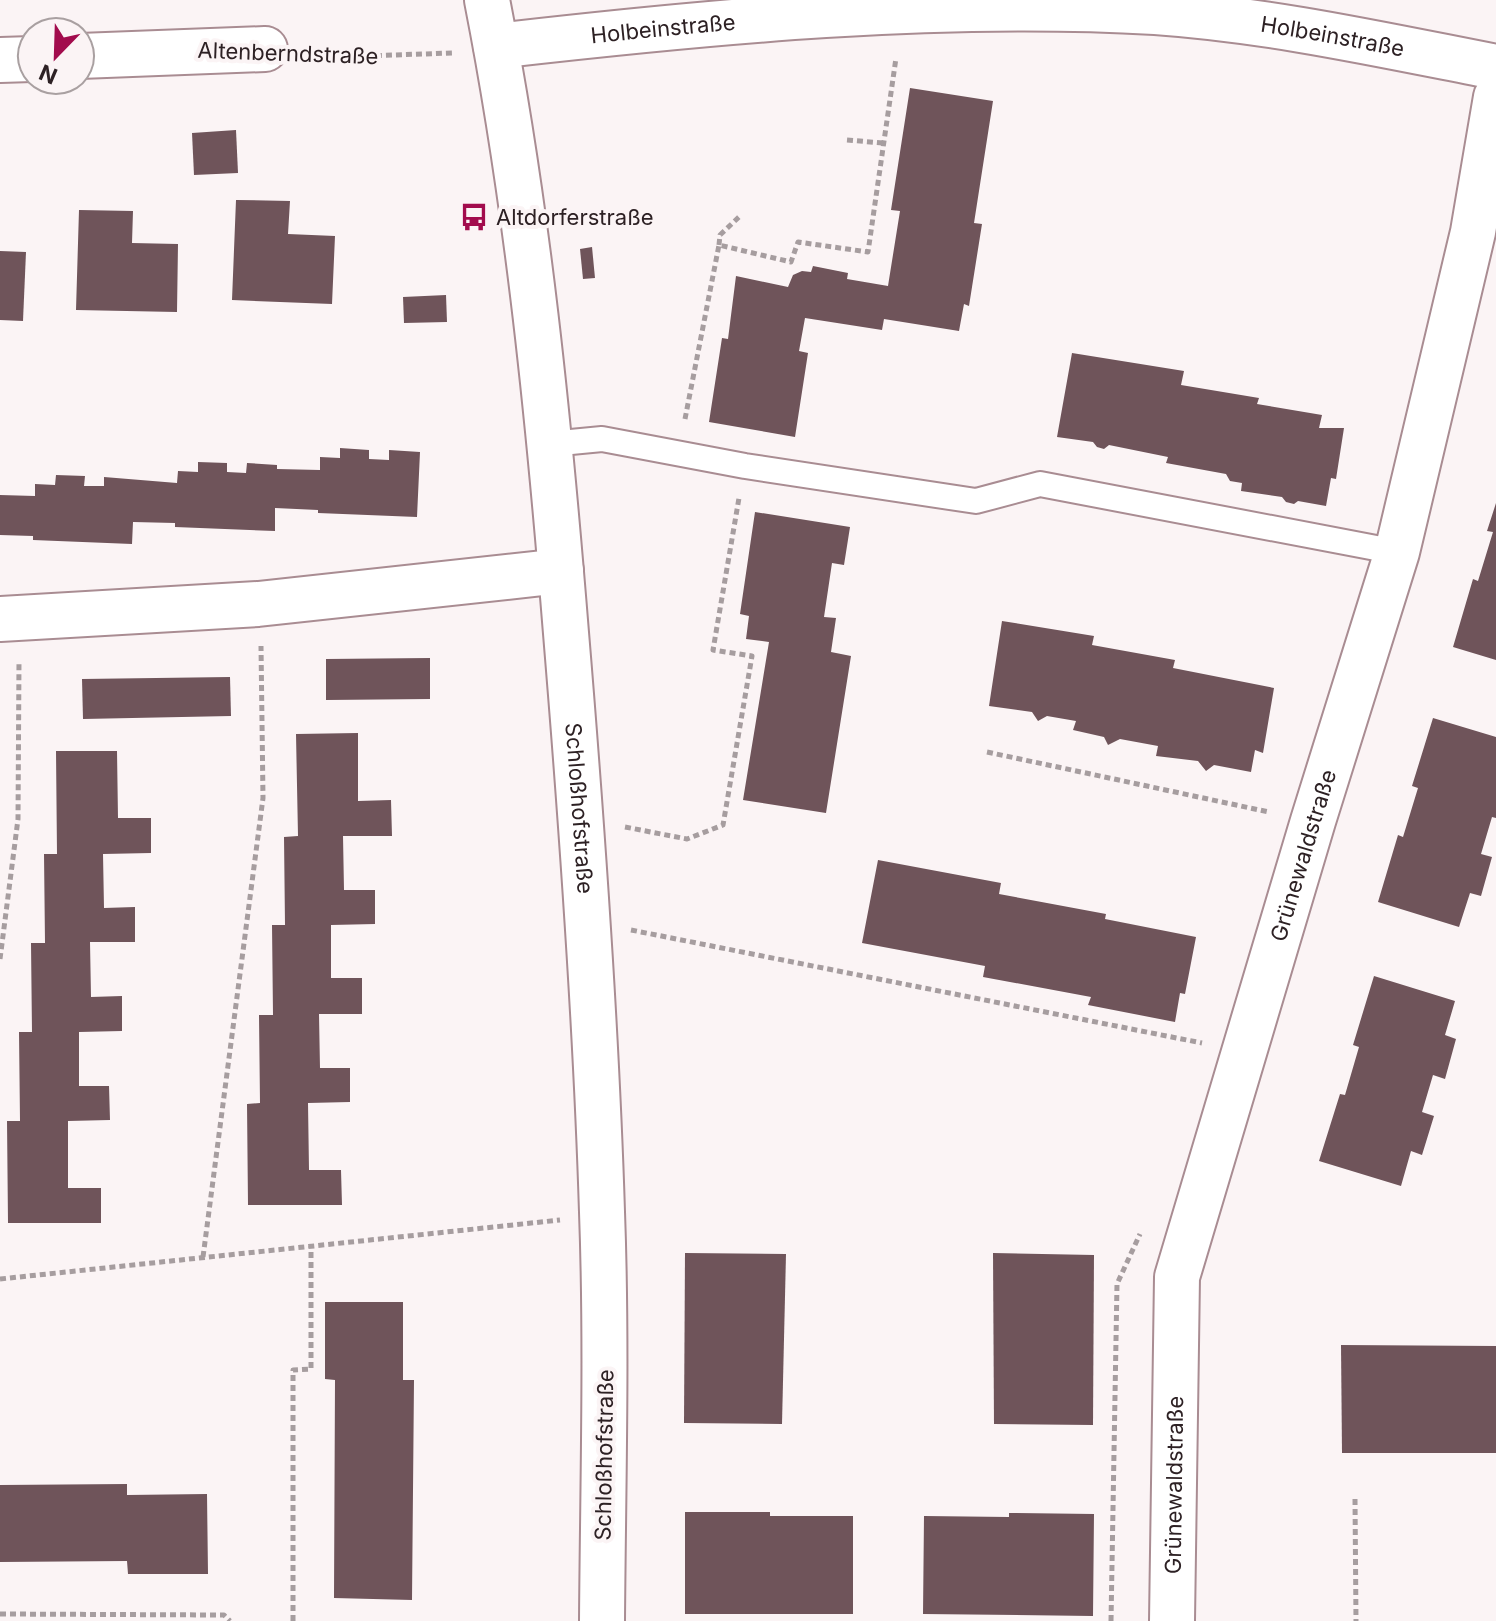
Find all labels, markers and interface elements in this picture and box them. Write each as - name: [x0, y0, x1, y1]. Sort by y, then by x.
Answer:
- street label: Holbeinstraße: [589, 9, 737, 48]
- street label: Holbeinstraße: [1259, 11, 1407, 62]
- north arrow: [16, 16, 96, 96]
- street label: Altenberndstraße: [197, 37, 379, 69]
- text: N: [35, 59, 61, 90]
- bus stop icon: Altdorferstraße: [459, 202, 489, 232]
- place label: Altdorferstraße: [496, 204, 654, 230]
- street label: Schloßhofstraße: [560, 722, 599, 895]
- street label: Grünewaldstraße: [1265, 766, 1341, 945]
- street label: Schloßhofstraße: [590, 1369, 618, 1541]
- street label: Grünewaldstraße: [1160, 1396, 1188, 1574]

